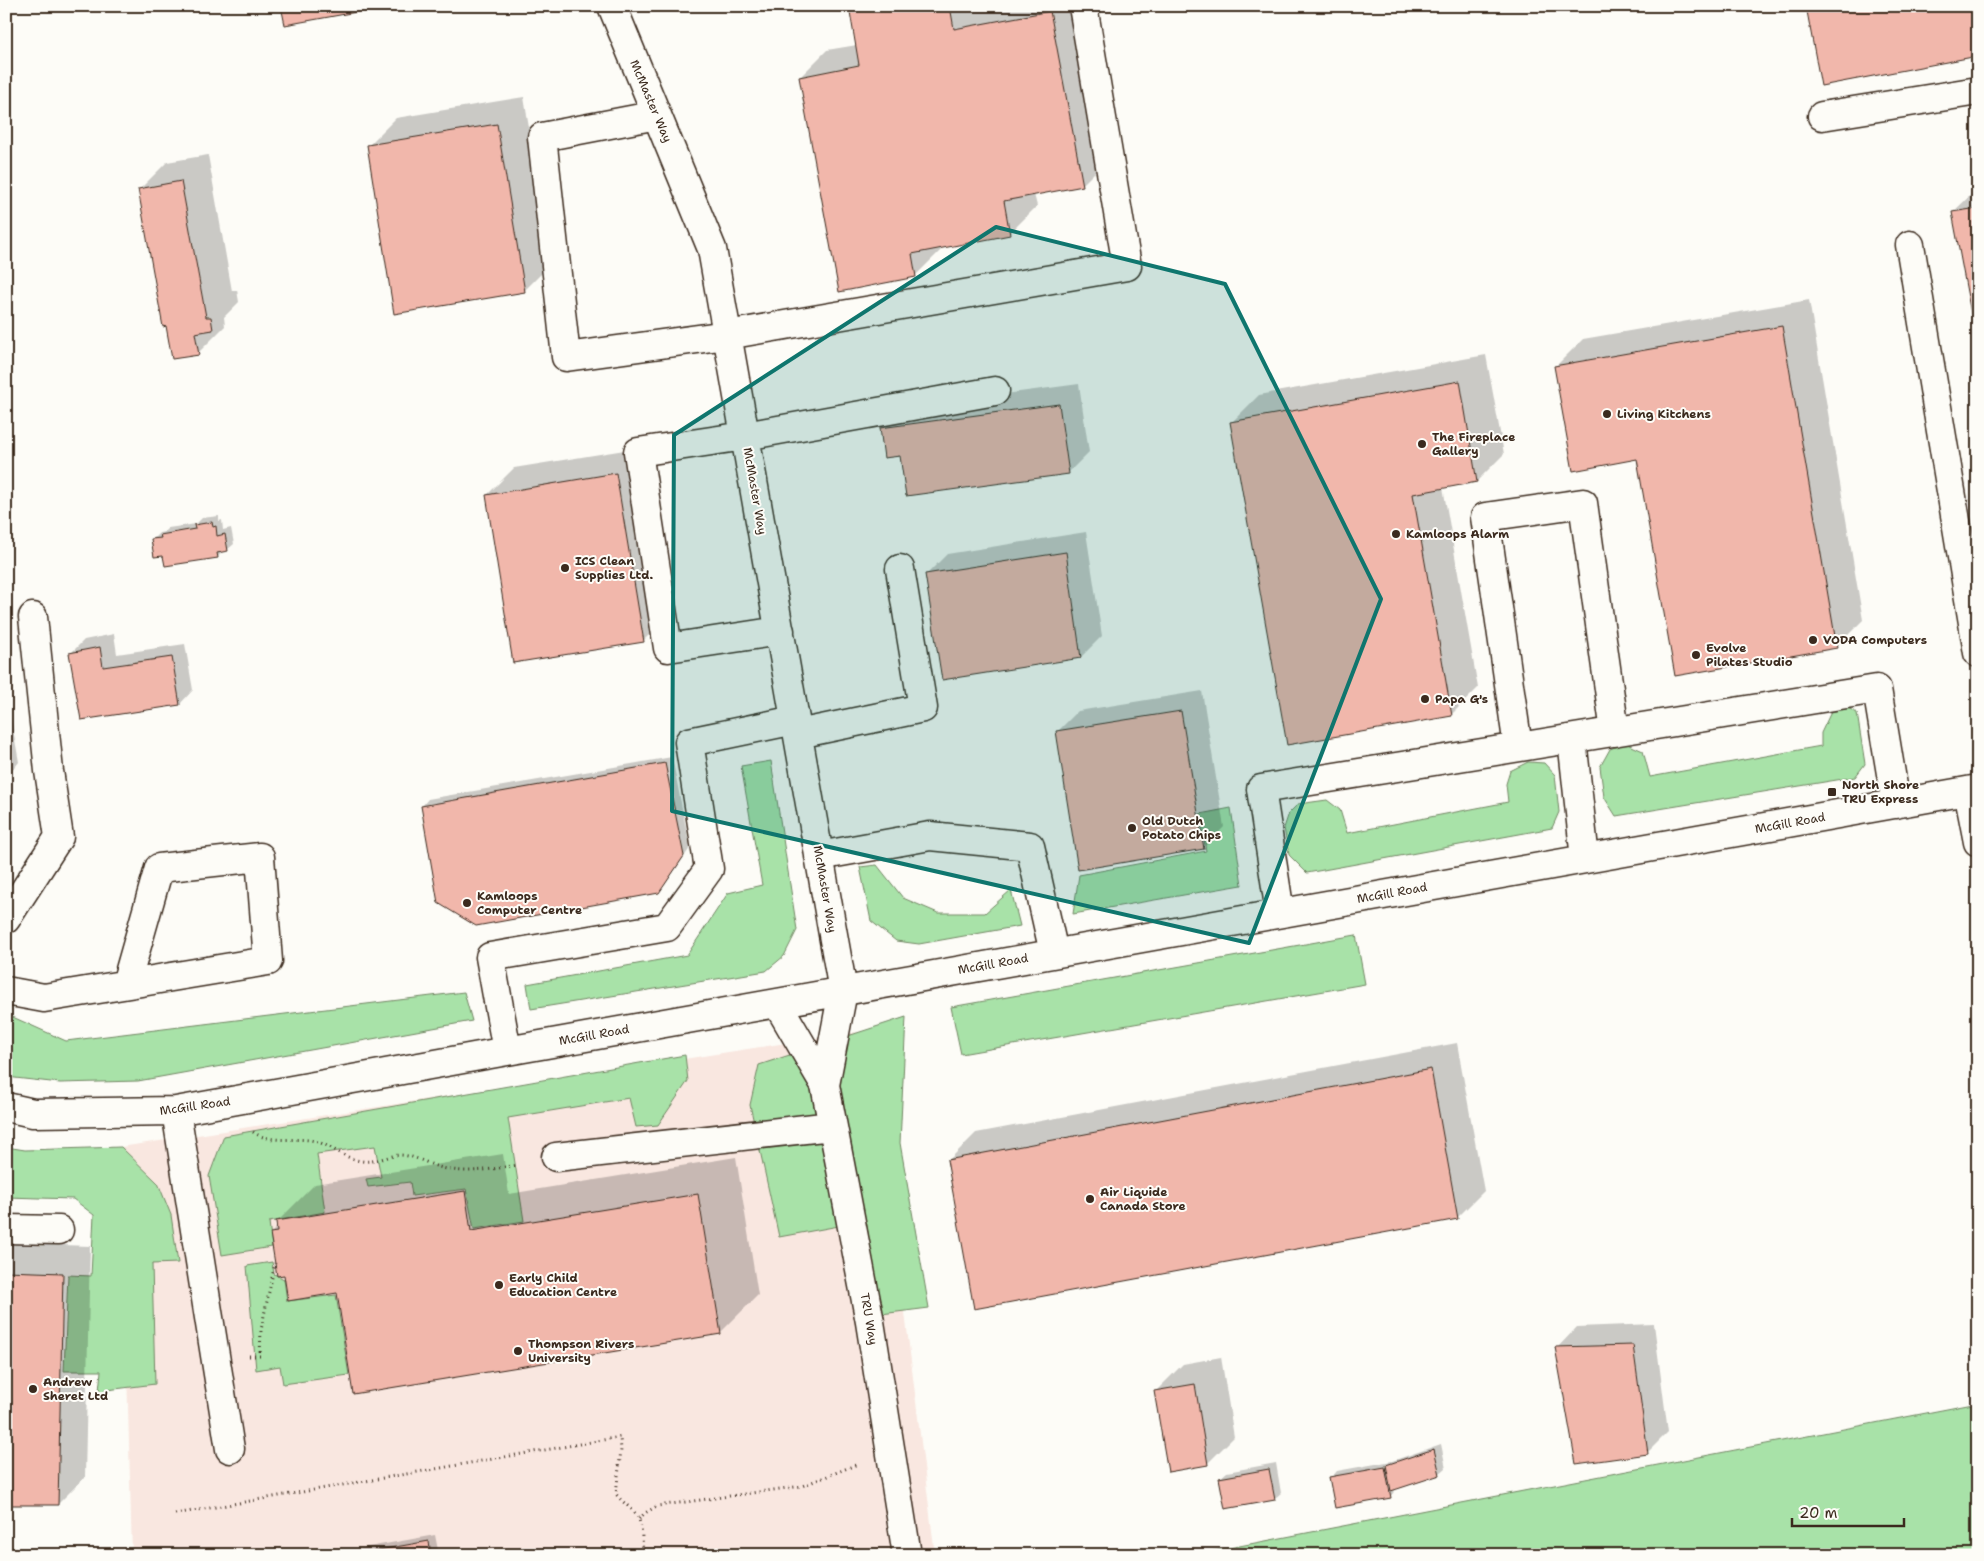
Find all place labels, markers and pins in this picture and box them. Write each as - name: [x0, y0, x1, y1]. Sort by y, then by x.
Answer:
- place label: Living Kitchens: [1617, 406, 1711, 422]
- marker: Living Kitchens: [1601, 408, 1613, 420]
- place label: The Fireplace Gallery: [1432, 429, 1515, 459]
- marker: The Fireplace Gallery: [1416, 438, 1428, 450]
- place label: Kamloops Alarm: [1406, 526, 1509, 542]
- marker: Kamloops Alarm: [1390, 528, 1402, 540]
- place label: ICS Clean Supplies Ltd.: [575, 553, 653, 583]
- marker: ICS Clean Supplies Ltd.: [559, 562, 571, 574]
- place label: VODA Computers: [1823, 632, 1927, 648]
- marker: VODA Computers: [1807, 634, 1819, 646]
- place label: Evolve Pilates Studio: [1706, 640, 1793, 670]
- marker: Evolve Pilates Studio: [1690, 649, 1702, 661]
- place label: Papa G's: [1435, 691, 1488, 707]
- marker: Papa G's: [1419, 693, 1431, 705]
- place label: North Shore TRU Express: [1842, 777, 1919, 807]
- marker: North Shore TRU Express: [1826, 786, 1838, 798]
- place label: Old Dutch Potato Chips: [1142, 813, 1221, 843]
- marker: Old Dutch Potato Chips: [1126, 822, 1138, 834]
- place label: Kamloops Computer Centre: [477, 888, 582, 918]
- marker: Kamloops Computer Centre: [461, 897, 473, 909]
- place label: Air Liquide Canada Store: [1100, 1184, 1186, 1214]
- marker: Air Liquide Canada Store: [1084, 1193, 1096, 1205]
- place label: Early Child Education Centre: [509, 1270, 617, 1300]
- marker: Early Child Education Centre: [493, 1279, 505, 1291]
- place label: Thompson Rivers University: [528, 1336, 634, 1366]
- marker: Thompson Rivers University: [512, 1345, 524, 1357]
- place label: Andrew Sheret Ltd: [43, 1374, 108, 1404]
- marker: Andrew Sheret Ltd: [27, 1383, 39, 1395]

